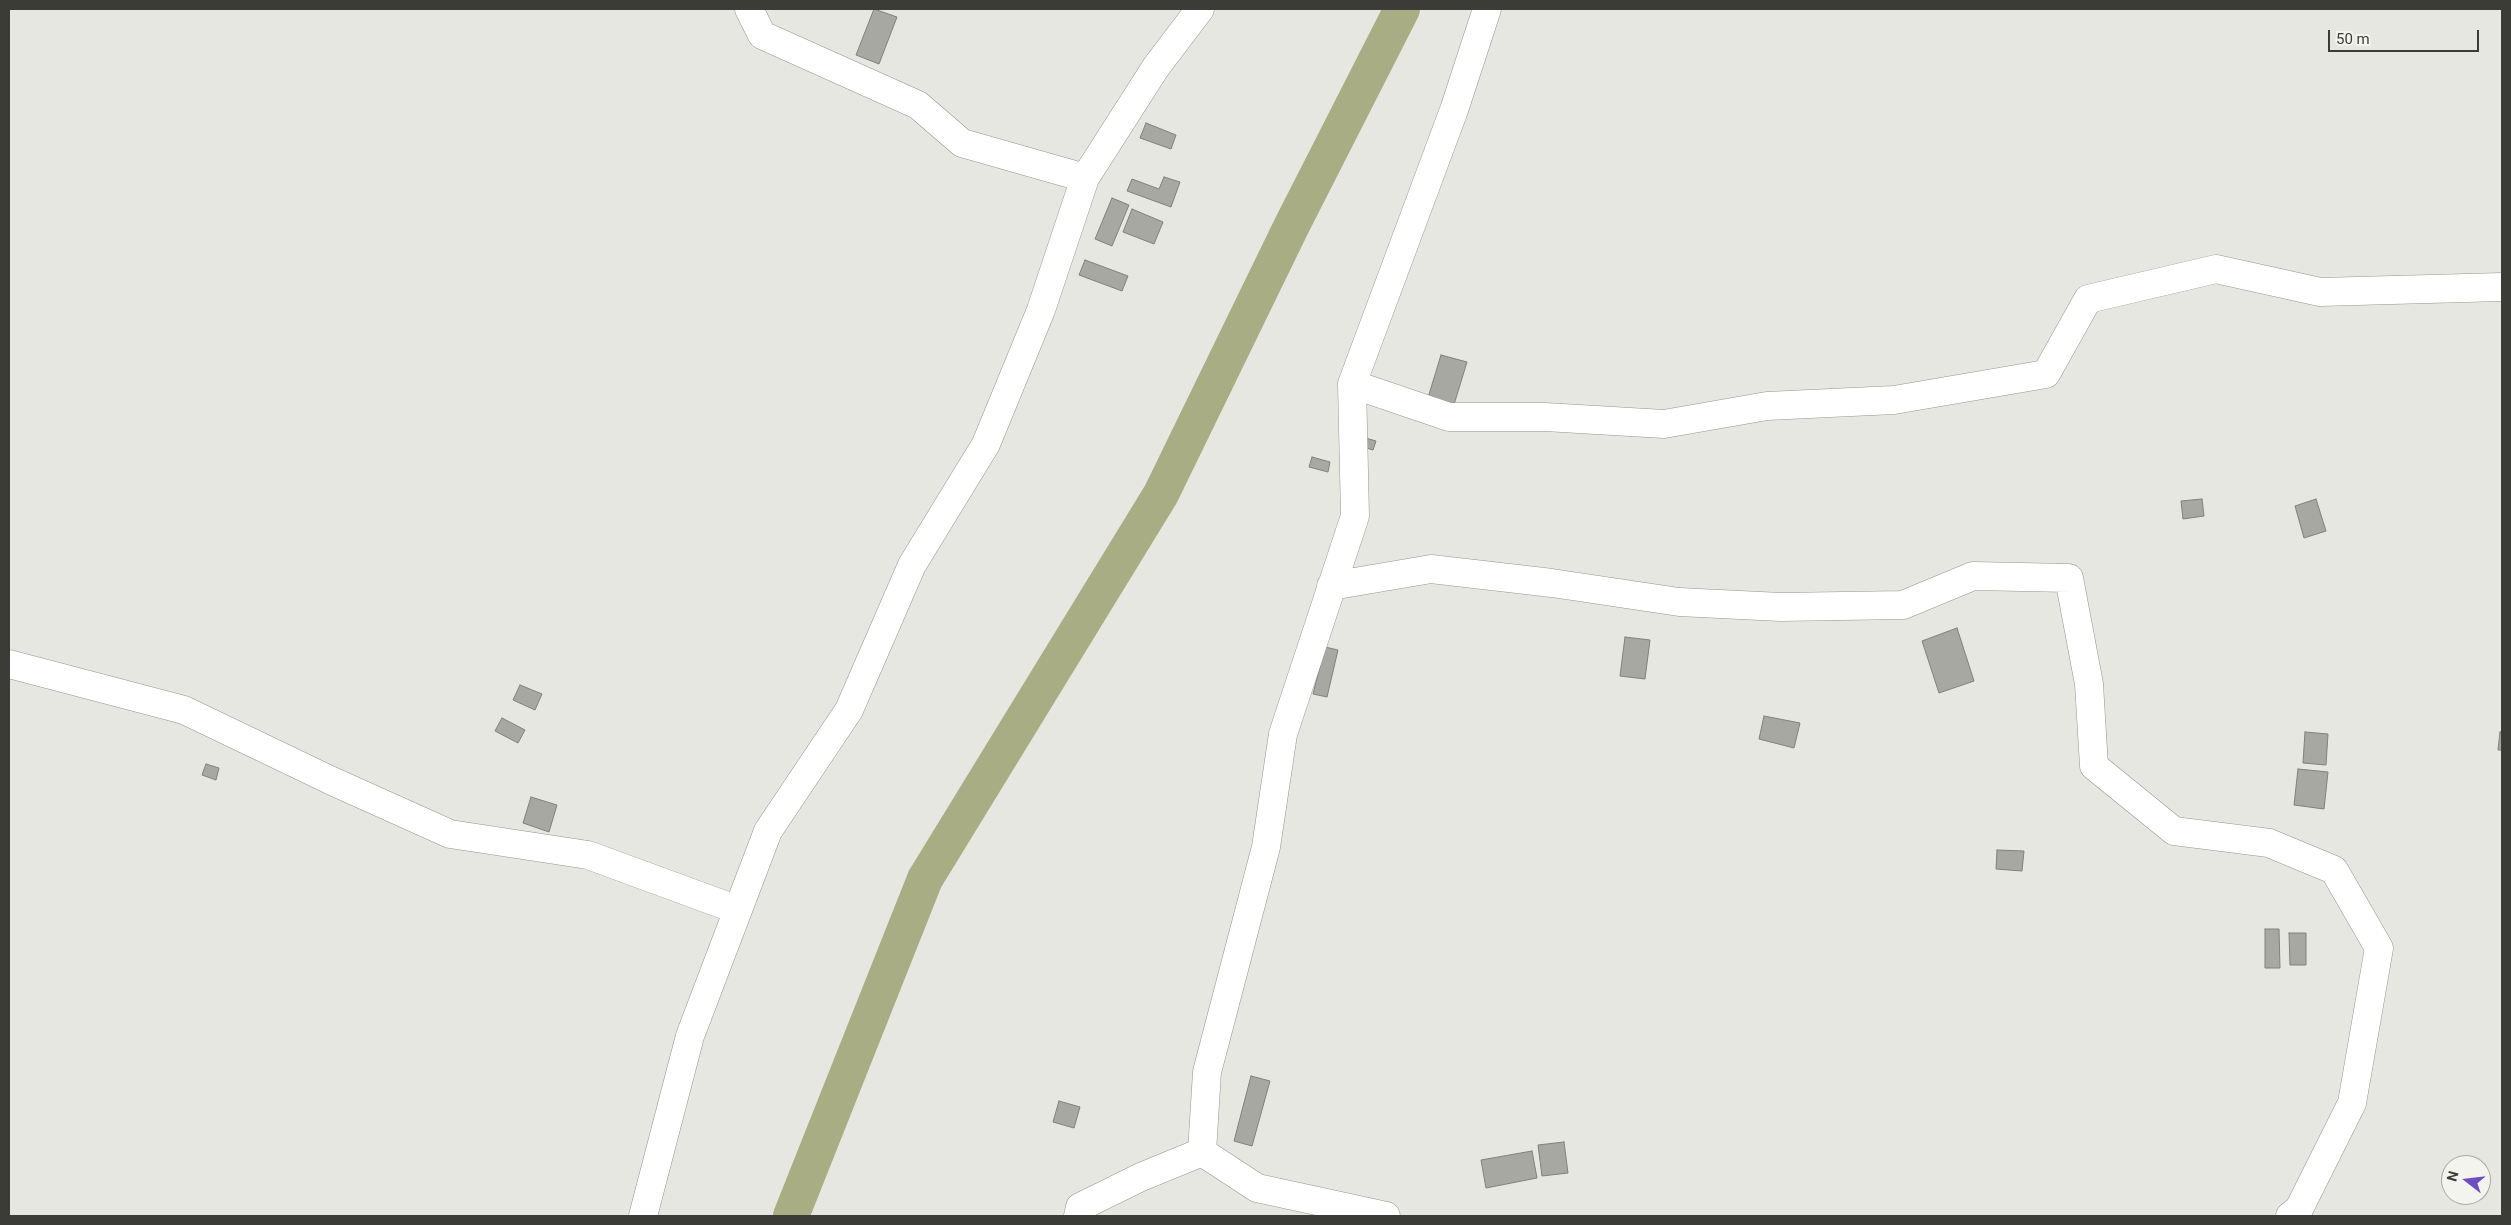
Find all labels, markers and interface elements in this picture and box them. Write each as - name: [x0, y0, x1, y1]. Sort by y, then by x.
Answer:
- scale bar: [2331, 20, 2482, 52]
- text: 50 m: [2336, 30, 2370, 48]
- north arrow: [2441, 1155, 2491, 1205]
- text: N: [2443, 1169, 2462, 1183]

